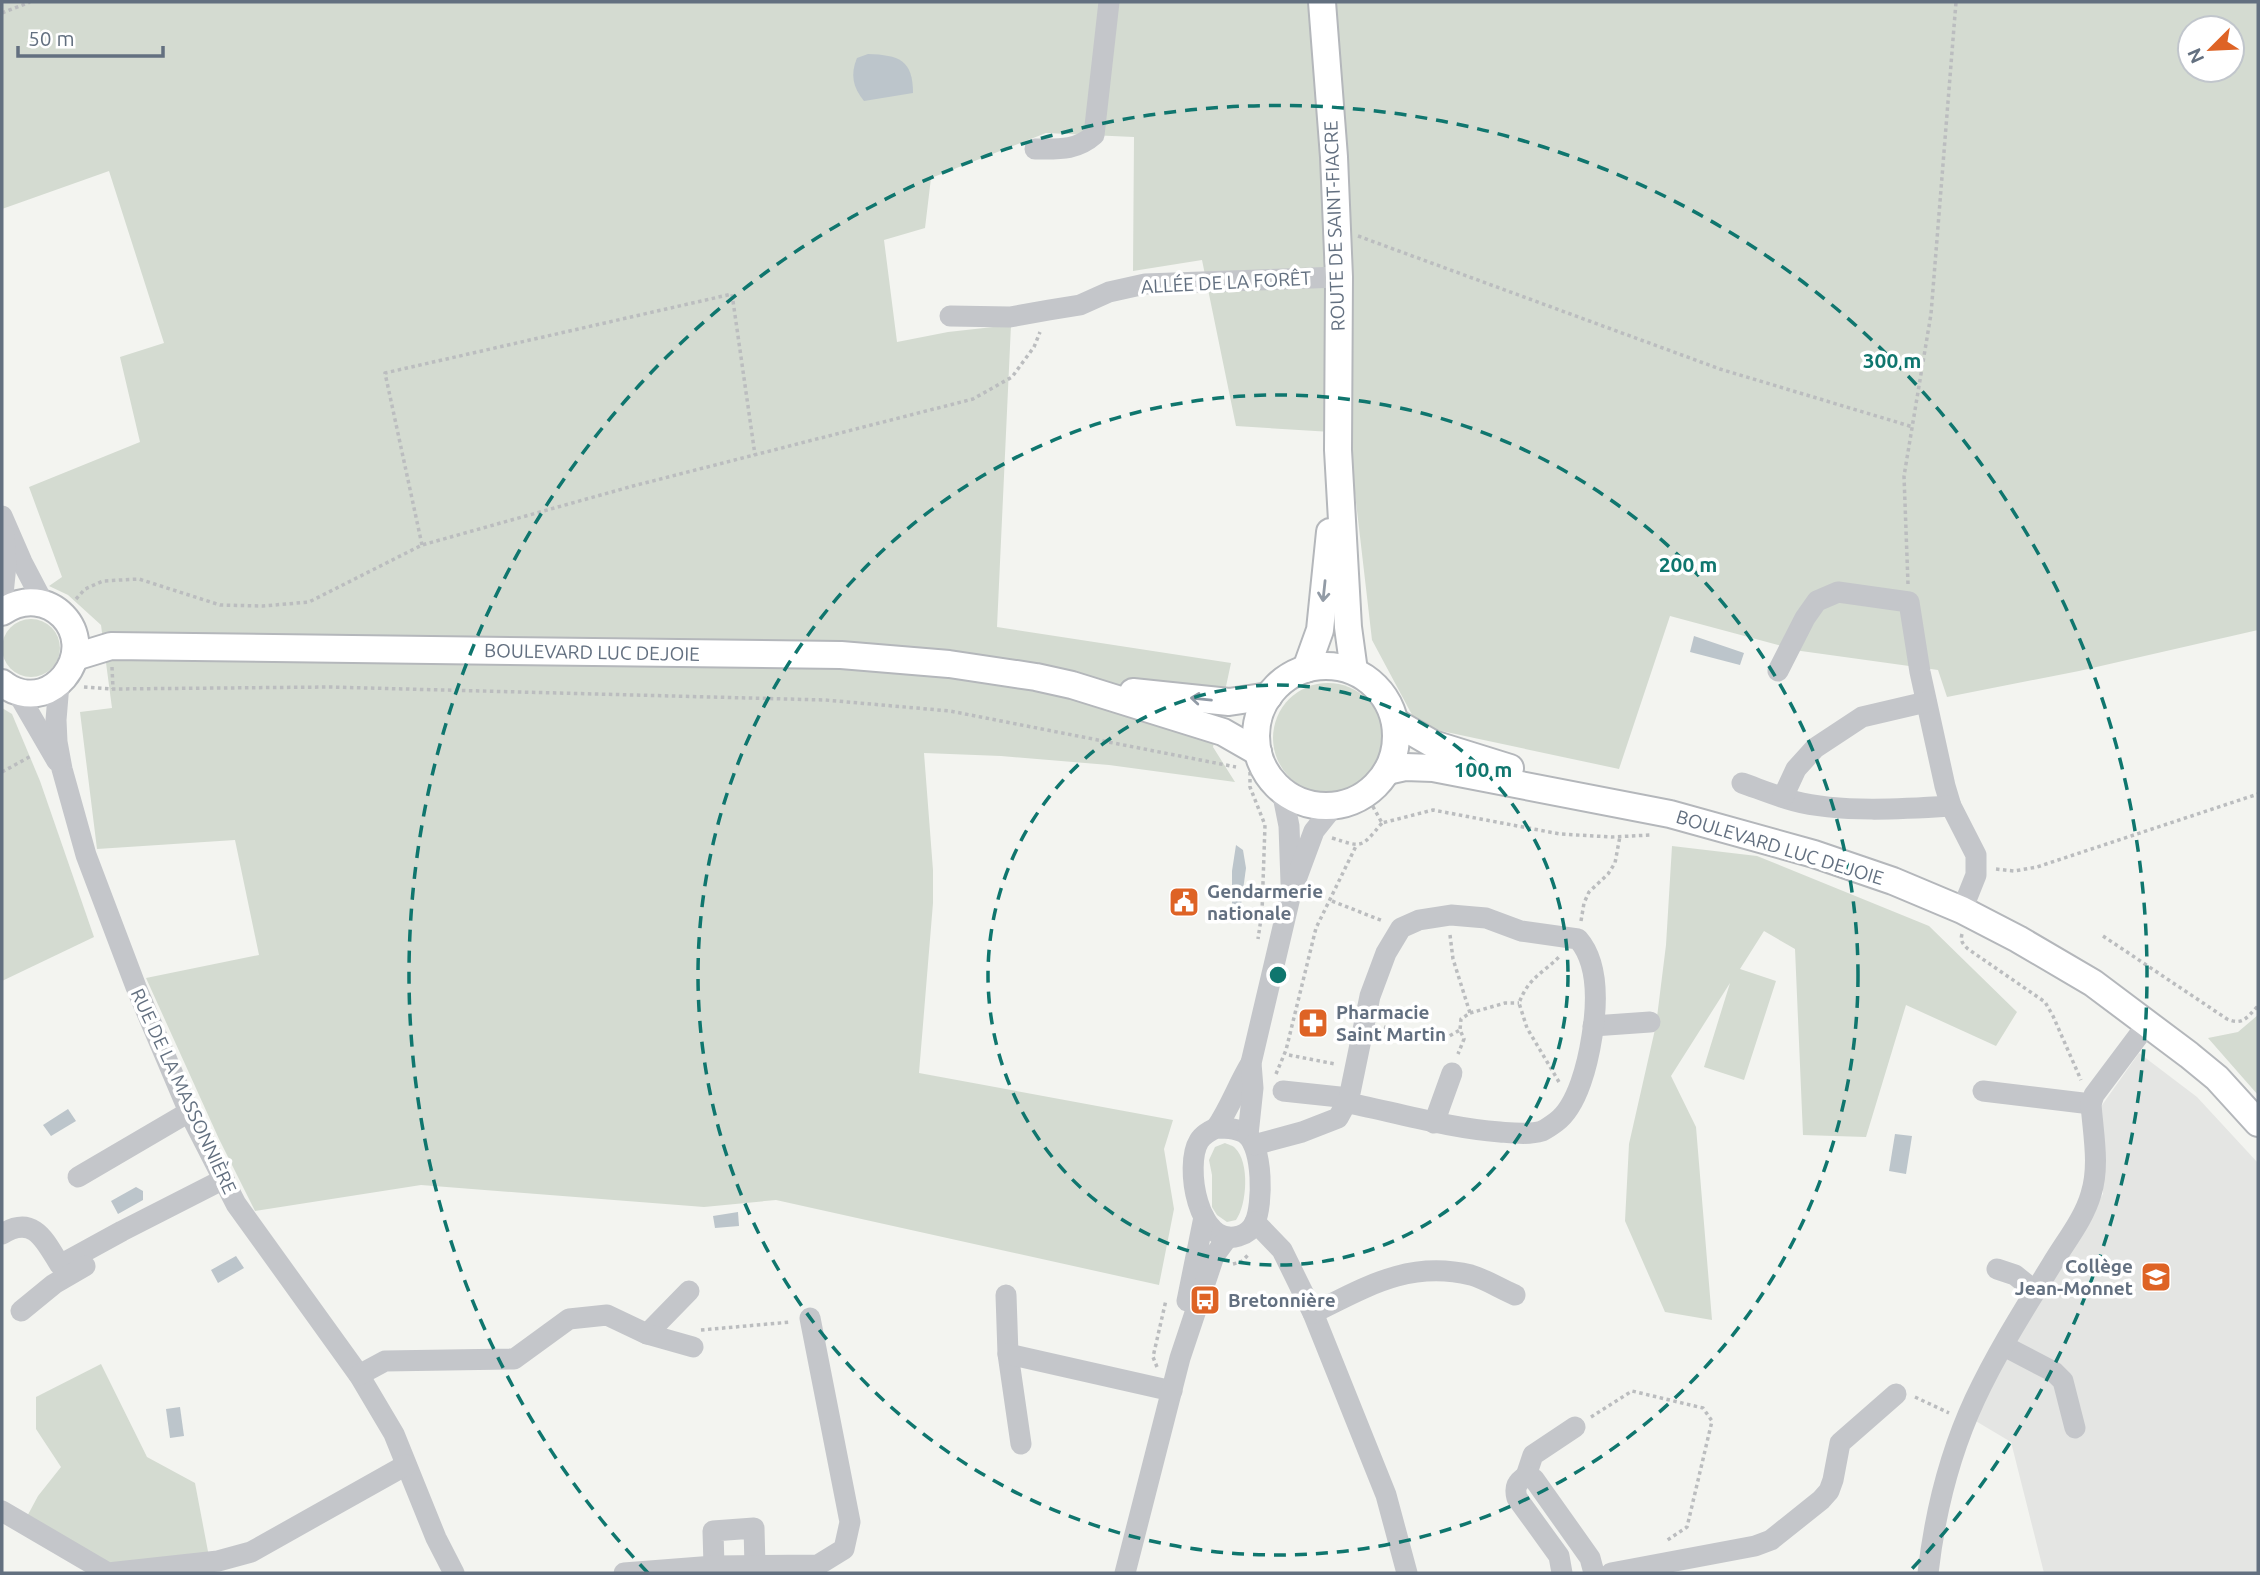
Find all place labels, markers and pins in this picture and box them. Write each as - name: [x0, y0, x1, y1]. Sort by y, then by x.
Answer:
- place label: Gendarmerie nationale: [1207, 880, 1323, 924]
- public building icon: Gendarmerie nationale: [1167, 885, 1201, 919]
- centre of rings: [1266, 963, 1290, 987]
- place label: Pharmacie Saint Martin: [1336, 1001, 1446, 1045]
- pharmacy icon: Pharmacie Saint Martin: [1296, 1006, 1330, 1040]
- place label: Collège Jean-Monnet: [2015, 1255, 2133, 1299]
- school or university icon: Collège Jean-Monnet: [2139, 1260, 2173, 1294]
- bus stop icon: Bretonnière: [1188, 1283, 1222, 1317]
- place label: Bretonnière: [1228, 1289, 1336, 1311]

